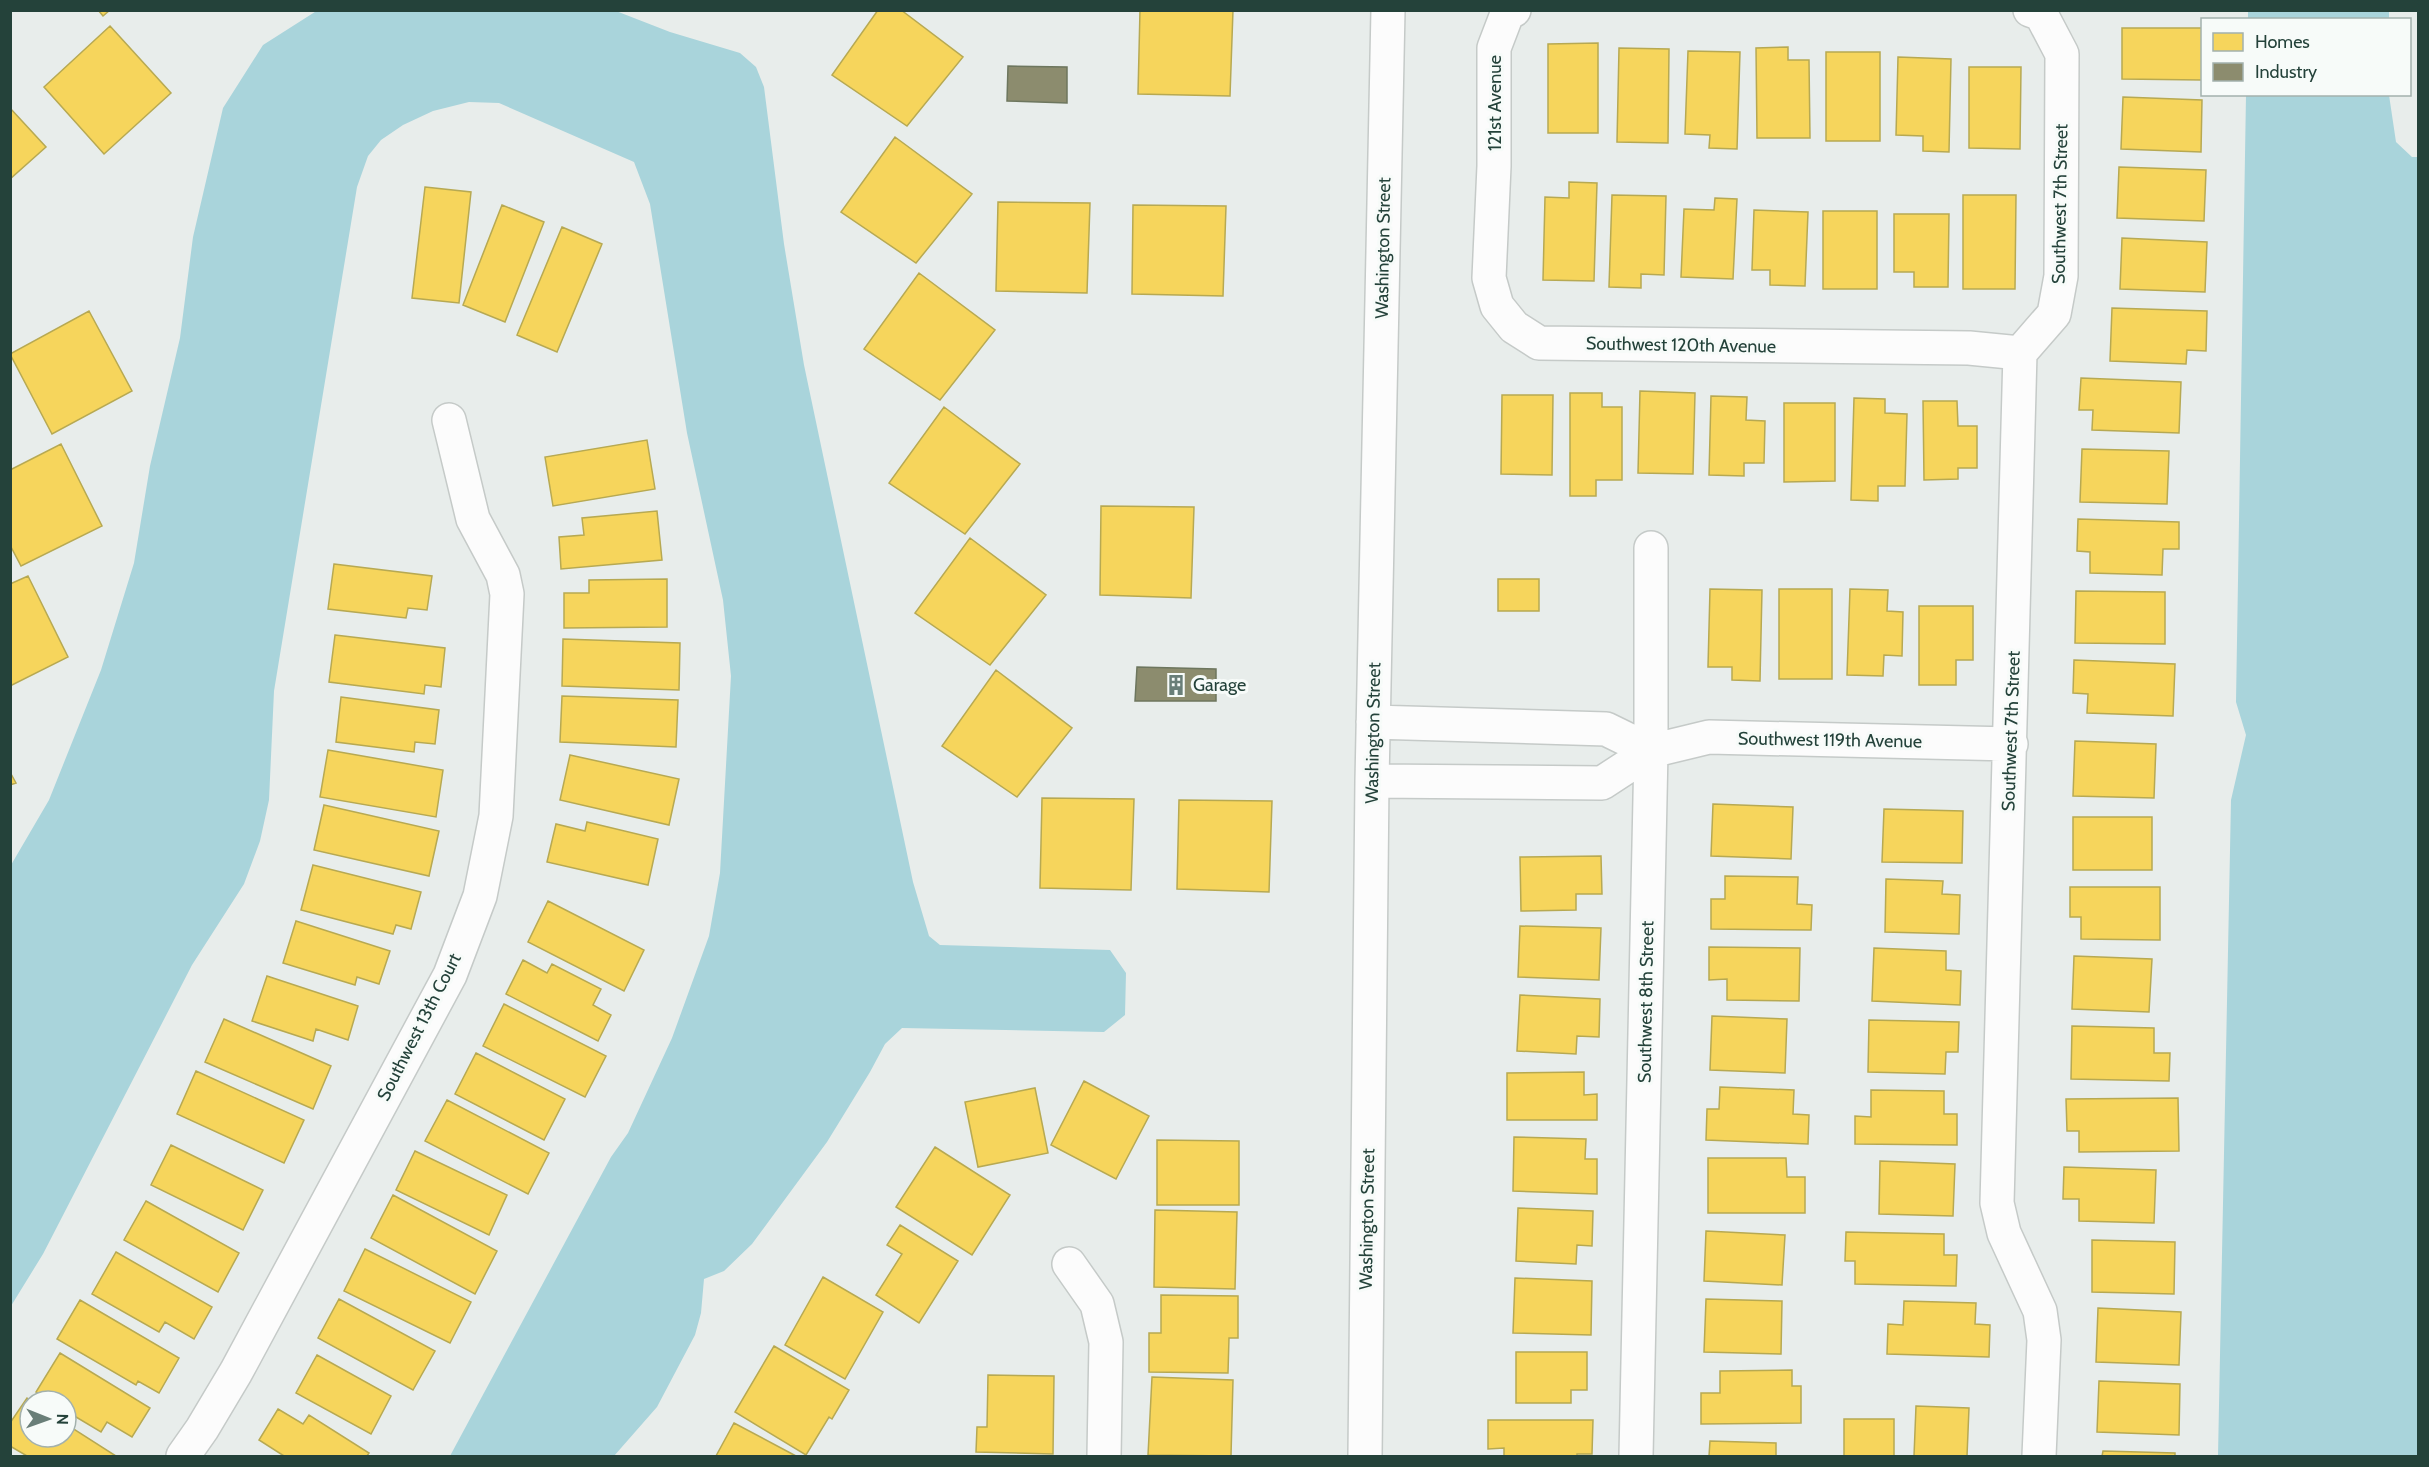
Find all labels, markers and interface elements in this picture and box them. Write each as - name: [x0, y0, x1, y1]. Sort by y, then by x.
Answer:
- legend: [2201, 18, 2411, 96]
- text: Homes: [2255, 31, 2310, 53]
- street label: 121st Avenue: [1484, 55, 1506, 151]
- text: Industry: [2255, 61, 2317, 83]
- street label: Southwest 7th Street: [2048, 124, 2072, 284]
- street label: Washington Street: [1371, 177, 1395, 319]
- street label: Southwest 120th Avenue: [1586, 332, 1776, 358]
- street label: Southwest 7th Street: [1997, 650, 2025, 812]
- street label: Washington Street: [1361, 662, 1385, 804]
- building icon: Garage: [1164, 673, 1188, 697]
- place label: Garage: [1193, 674, 1246, 696]
- street label: Southwest 119th Avenue: [1738, 727, 1922, 753]
- street label: Southwest 8th Street: [1634, 921, 1658, 1083]
- street label: Southwest 13th Court: [372, 950, 466, 1104]
- street label: Washington Street: [1355, 1148, 1379, 1290]
- north arrow: [18, 1389, 78, 1449]
- text: N: [53, 1413, 72, 1425]

